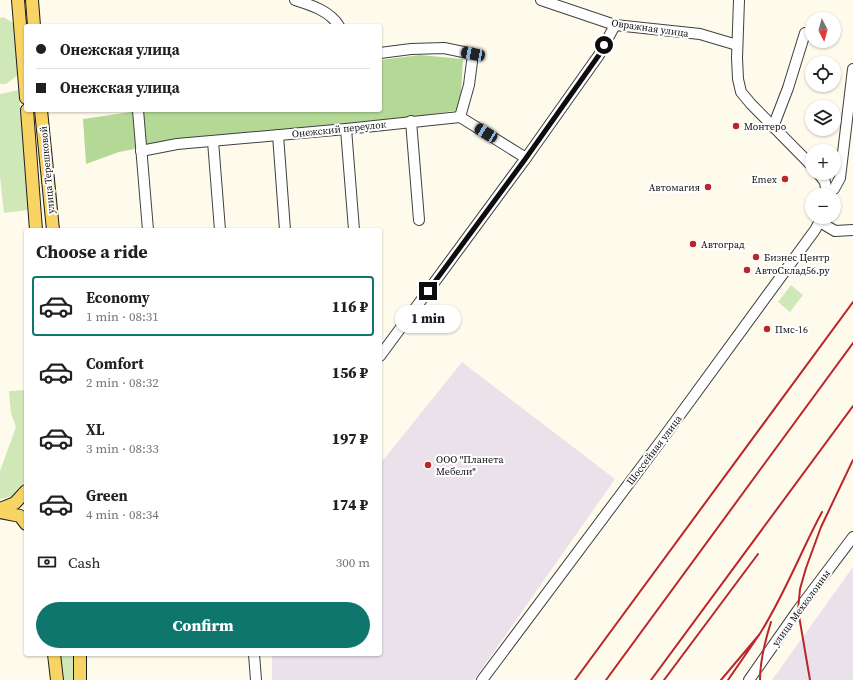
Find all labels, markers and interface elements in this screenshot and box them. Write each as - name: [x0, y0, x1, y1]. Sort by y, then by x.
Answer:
- north arrow: [805, 12, 841, 48]
- map controls: [805, 12, 841, 224]
- street label: Овражная улица: [610, 16, 690, 40]
- route start: [595, 36, 613, 54]
- text: Онежская улица: [60, 39, 180, 60]
- car: [460, 46, 486, 62]
- button: locate: [805, 56, 841, 92]
- text: Онежская улица: [60, 77, 180, 98]
- button: layers: [805, 100, 841, 136]
- street label: Онежский переулок: [291, 118, 387, 140]
- place label: Монтеро: [744, 120, 787, 133]
- marker: Монтеро: [731, 121, 741, 131]
- car: [473, 122, 499, 144]
- street label: улица Терешковой: [37, 125, 57, 214]
- button: +: [805, 144, 841, 180]
- place label: Emex: [752, 173, 778, 186]
- marker: Emex: [780, 174, 790, 184]
- place label: Автомагия: [649, 181, 700, 194]
- marker: Автомагия: [703, 182, 713, 192]
- button: −: [805, 188, 841, 224]
- place label: Автоград: [701, 238, 745, 251]
- text: Choose a ride: [36, 239, 148, 264]
- marker: Автоград: [688, 239, 698, 249]
- place label: Бизнес Центр: [764, 251, 830, 264]
- marker: Бизнес Центр: [751, 252, 761, 262]
- place label: АвтоСклад56.ру: [755, 264, 830, 277]
- marker: АвтоСклад56.ру: [742, 265, 752, 275]
- route end: [419, 282, 437, 300]
- text: Economy: [86, 287, 150, 308]
- icon: car: [38, 288, 74, 324]
- text: 116 ₽: [332, 296, 368, 317]
- callout: 1 min: [395, 305, 461, 333]
- text: 1 min · 08:31: [86, 308, 159, 325]
- text: 1 min: [411, 310, 445, 327]
- place label: Пмс-16: [775, 323, 808, 336]
- marker: Пмс-16: [762, 324, 772, 334]
- text: Comfort: [86, 353, 144, 374]
- icon: car: [38, 354, 74, 390]
- text: 156 ₽: [332, 362, 368, 383]
- text: 2 min · 08:32: [86, 374, 159, 391]
- street label: Шоссейная улица: [623, 412, 685, 488]
- text: XL: [86, 419, 105, 440]
- icon: car: [38, 420, 74, 456]
- text: 197 ₽: [332, 428, 368, 449]
- text: 3 min · 08:33: [86, 440, 159, 457]
- place label: ООО "Планета Мебели": [436, 453, 504, 478]
- marker: ООО "Планета Мебели": [423, 460, 433, 470]
- text: Green: [86, 485, 128, 506]
- icon: car: [38, 486, 74, 522]
- text: 174 ₽: [332, 494, 368, 515]
- text: 4 min · 08:34: [86, 506, 159, 523]
- icon: cash: [36, 551, 58, 573]
- text: Cash: [68, 552, 100, 573]
- text: 300 m: [336, 554, 370, 571]
- street label: улица Мехколонны: [769, 567, 833, 649]
- button: Confirm: [36, 602, 370, 648]

